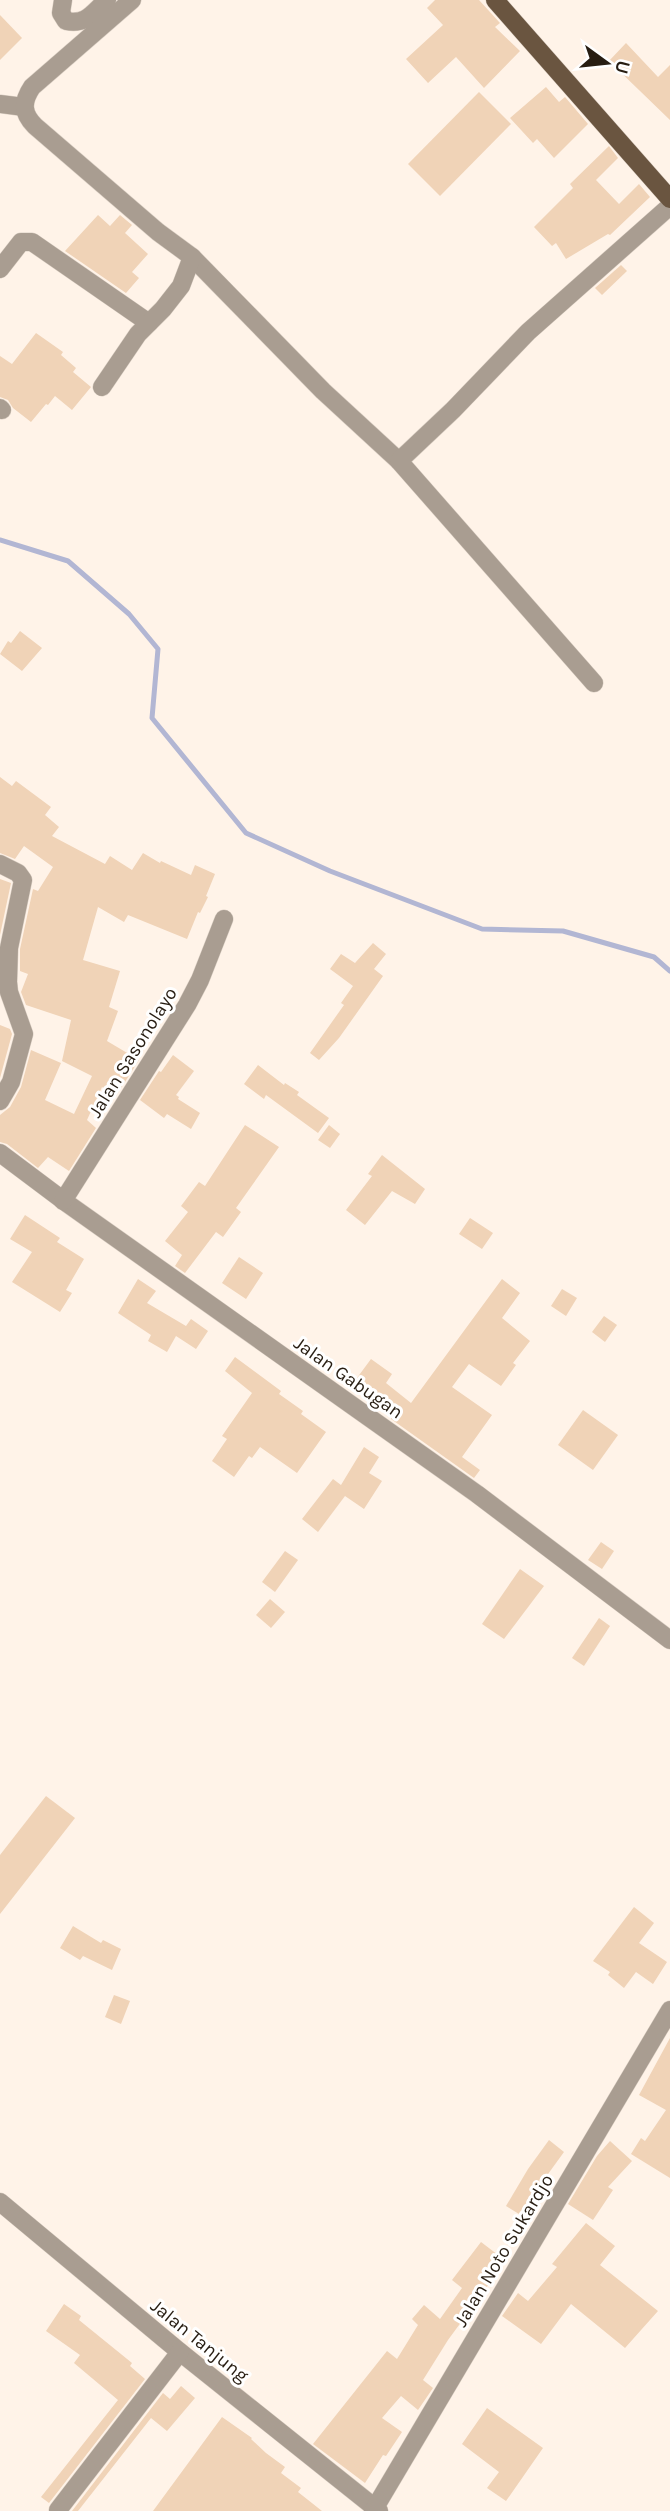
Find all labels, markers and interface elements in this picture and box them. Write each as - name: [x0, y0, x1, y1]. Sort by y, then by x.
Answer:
- north arrow: [572, 28, 642, 98]
- text: U: [610, 58, 635, 76]
- street label: Jalan Sasonolayo: [84, 983, 182, 1122]
- street label: Jalan Gabugan: [290, 1332, 407, 1424]
- street label: Jalan Noto Sukardjo: [450, 2170, 558, 2331]
- street label: Jalan Tanjung: [146, 2295, 253, 2387]

